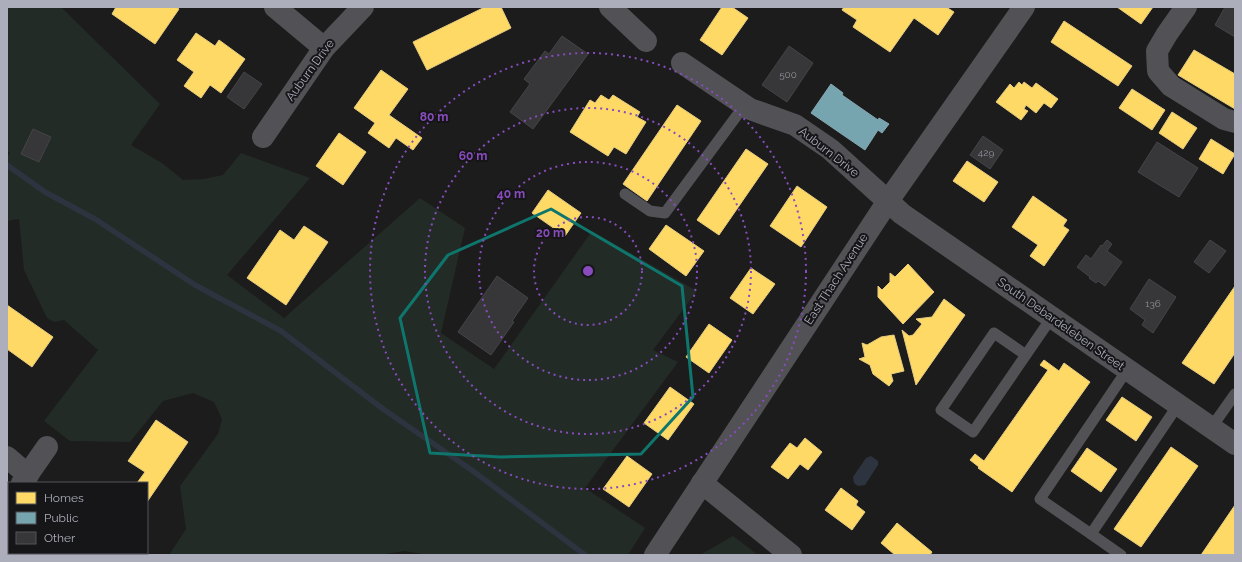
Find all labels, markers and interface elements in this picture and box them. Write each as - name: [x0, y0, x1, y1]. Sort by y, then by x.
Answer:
- street label: Auburn Drive: [283, 37, 337, 103]
- house number: 500: [779, 69, 797, 80]
- text: 80 m: [420, 110, 448, 124]
- street label: Auburn Drive: [796, 124, 862, 180]
- house number: 429: [978, 147, 994, 158]
- text: 60 m: [459, 149, 487, 163]
- text: 40 m: [497, 187, 525, 201]
- text: 20 m: [536, 226, 564, 240]
- street label: East Thach Avenue: [801, 231, 871, 327]
- centre of rings: [581, 264, 595, 278]
- street label: South Debardeleben Street: [995, 275, 1127, 373]
- house number: 136: [1145, 298, 1161, 309]
- legend: [8, 482, 148, 554]
- text: Homes: [44, 491, 84, 505]
- text: Public: [44, 511, 79, 525]
- text: Other: [44, 531, 76, 545]

